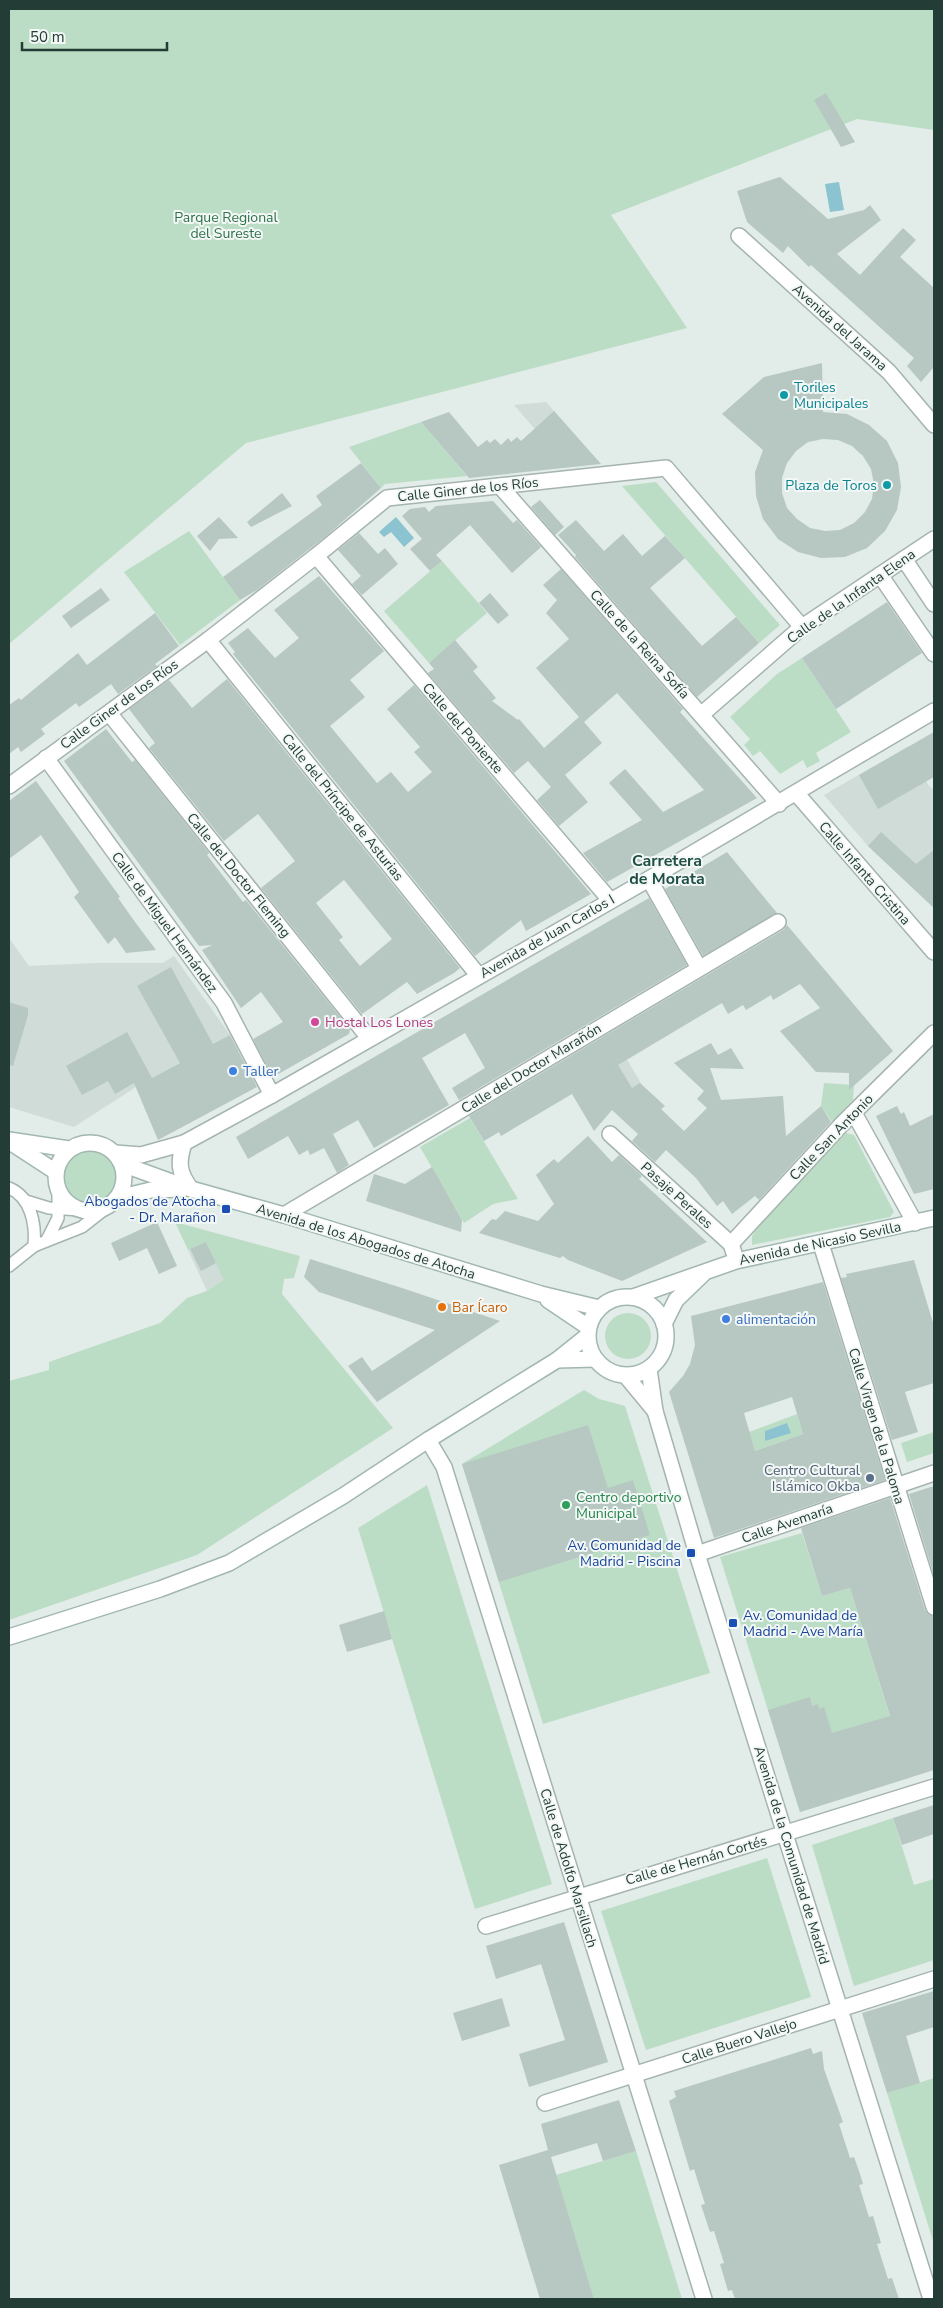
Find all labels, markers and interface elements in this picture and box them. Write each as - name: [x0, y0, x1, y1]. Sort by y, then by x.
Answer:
- scale bar: [22, 20, 168, 52]
- text: 50 m: [30, 27, 65, 47]
- park label: Parque Regional del Sureste: [174, 208, 279, 243]
- street label: Avenida del Jarama: [788, 280, 891, 375]
- place label: Toriles Municipales: [794, 378, 869, 413]
- marker: Toriles Municipales: [778, 389, 790, 401]
- street label: Calle Giner de los Ríos: [397, 473, 540, 506]
- place label: Plaza de Toros: [785, 476, 877, 495]
- marker: Plaza de Toros: [881, 479, 893, 491]
- street label: Calle de la Infanta Elena: [783, 545, 919, 648]
- street label: Calle de la Reina Sofía: [585, 586, 694, 703]
- street label: Calle Giner de los Ríos: [56, 655, 182, 754]
- street label: Calle del Poniente: [418, 679, 507, 778]
- street label: Calle del Príncipe de Asturias: [277, 730, 408, 885]
- street label: Calle del Doctor Fleming: [182, 809, 295, 942]
- street label: Calle Infanta Cristina: [814, 818, 915, 929]
- street label: Calle de Miguel Hernández: [107, 848, 223, 997]
- district label: Carretera de Morata: [629, 850, 705, 890]
- street label: Avenida de Juan Carlos I: [476, 890, 618, 983]
- place label: Hostal Los Lones: [325, 1013, 434, 1032]
- marker: Hostal Los Lones: [309, 1016, 321, 1028]
- street label: Calle del Doctor Marañón: [458, 1019, 605, 1118]
- place label: Taller: [243, 1062, 278, 1081]
- marker: Taller: [227, 1065, 239, 1077]
- street label: Calle San Antonio: [785, 1090, 878, 1185]
- street label: Pasaje Perales: [636, 1158, 717, 1233]
- place label: Abogados de Atocha - Dr. Marañon: [84, 1192, 216, 1227]
- street label: Avenida de los Abogados de Atocha: [254, 1199, 478, 1284]
- marker: Abogados de Atocha - Dr. Marañon: [220, 1203, 232, 1215]
- street label: Avenida de Nicasio Sevilla: [737, 1217, 903, 1270]
- place label: Bar Ícaro: [452, 1298, 508, 1317]
- marker: Bar Ícaro: [436, 1301, 448, 1313]
- place label: alimentación: [736, 1310, 816, 1329]
- marker: alimentación: [720, 1313, 732, 1325]
- street label: Calle Virgen de la Paloma: [844, 1346, 909, 1507]
- place label: Centro Cultural Islámico Okba: [764, 1461, 861, 1496]
- marker: Centro Cultural Islámico Okba: [864, 1472, 876, 1484]
- place label: Centro deportivo Municipal: [576, 1488, 682, 1523]
- marker: Centro deportivo Municipal: [560, 1499, 572, 1511]
- street label: Calle Avemaría: [739, 1499, 835, 1548]
- place label: Av. Comunidad de Madrid - Piscina: [567, 1536, 681, 1571]
- marker: Av. Comunidad de Madrid - Piscina: [685, 1547, 697, 1559]
- place label: Av. Comunidad de Madrid - Ave María: [743, 1606, 863, 1641]
- marker: Av. Comunidad de Madrid - Ave María: [727, 1617, 739, 1629]
- street label: Avenida de la Comunidad de Madrid: [749, 1744, 834, 1967]
- street label: Calle de Adolfo Marsillach: [535, 1786, 602, 1950]
- street label: Calle de Hernán Cortés: [623, 1831, 769, 1890]
- street label: Calle Buero Vallejo: [679, 2014, 799, 2069]

